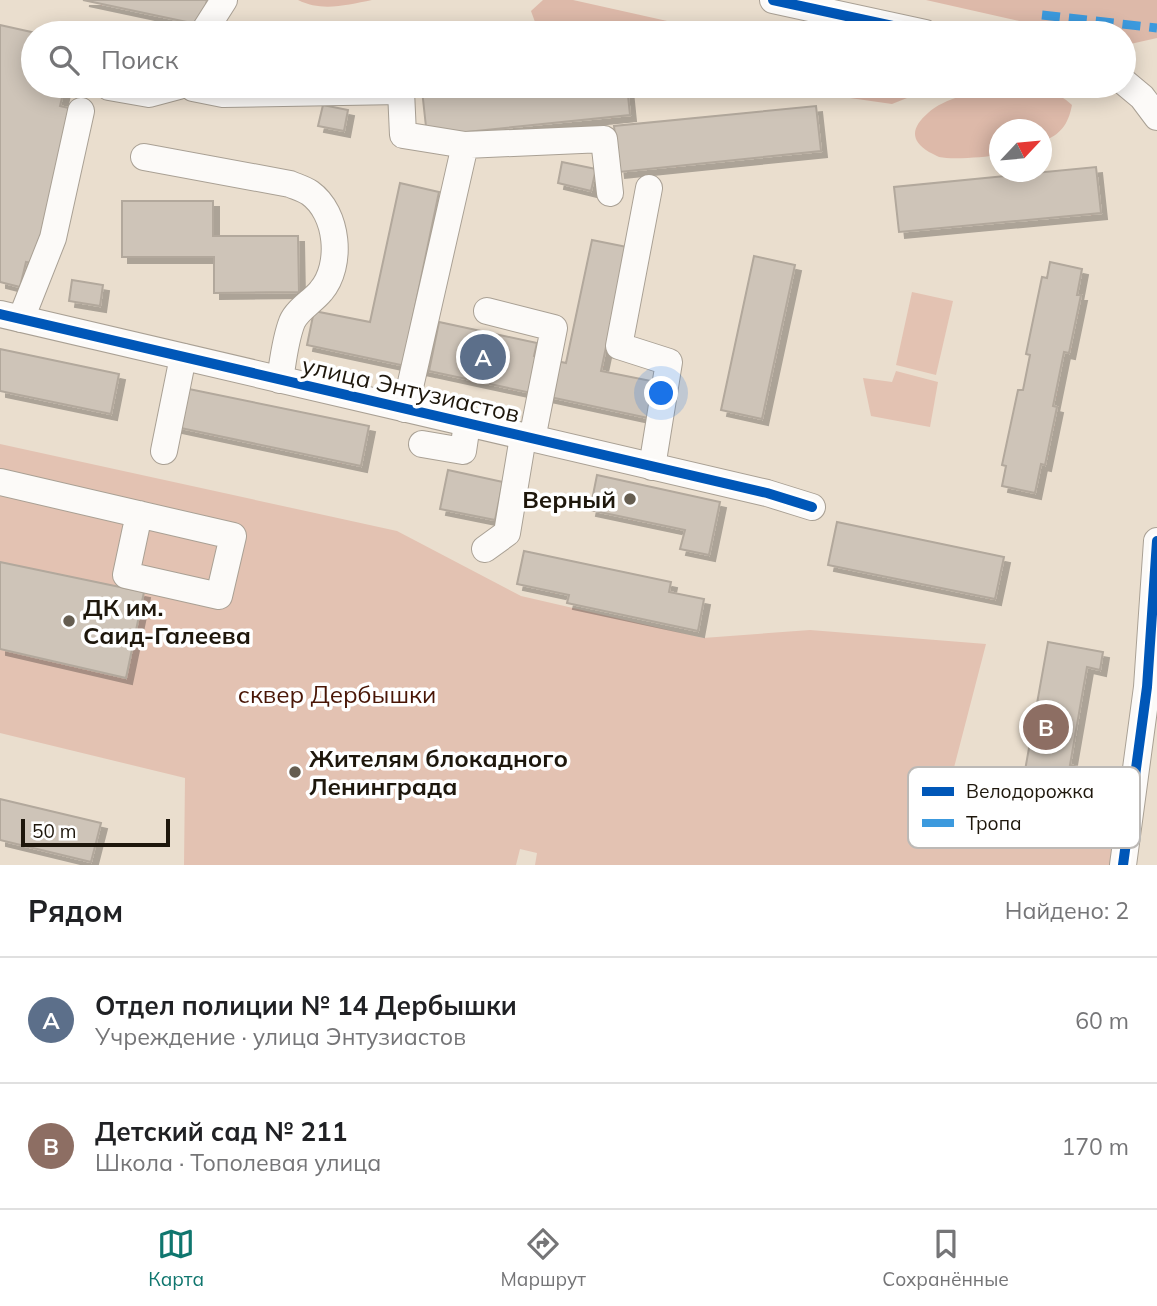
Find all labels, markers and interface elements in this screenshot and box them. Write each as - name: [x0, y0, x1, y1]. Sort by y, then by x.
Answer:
- search box: [21, 21, 1136, 98]
- icon: search: [45, 41, 83, 79]
- text: Поиск: [101, 43, 179, 76]
- north arrow: [989, 119, 1052, 182]
- pin: A: [460, 331, 506, 383]
- street label: улица Энтузиастов: [299, 349, 523, 429]
- your location: [644, 376, 678, 410]
- place label: Верный: [522, 484, 616, 514]
- marker: Верный: [622, 491, 638, 507]
- place label: ДК им. Саид-Галеева: [83, 592, 251, 650]
- marker: ДК им. Саид-Галеева: [61, 613, 77, 629]
- park label: сквер Дербышки: [238, 679, 436, 709]
- pin: B: [1023, 701, 1069, 753]
- place label: Жителям блокадного Ленинграда: [309, 743, 568, 801]
- marker: Жителям блокадного Ленинграда: [287, 764, 303, 780]
- legend: [908, 767, 1140, 848]
- text: Велодорожка: [966, 779, 1094, 803]
- text: Тропа: [966, 811, 1022, 835]
- scale bar: [21, 816, 170, 848]
- text: 50 m: [32, 819, 76, 843]
- text: Рядом: [28, 892, 123, 930]
- text: Найдено: 2: [1005, 896, 1129, 925]
- text: Отдел полиции № 14 Дербышки: [95, 989, 517, 1022]
- text: A: [42, 1006, 60, 1035]
- text: 60 m: [1075, 1006, 1129, 1035]
- text: Учреждение · улица Энтузиастов: [95, 1022, 466, 1051]
- text: Детский сад № 211: [95, 1115, 347, 1148]
- text: B: [43, 1132, 59, 1161]
- text: 170 m: [1061, 1132, 1129, 1161]
- text: Школа · Тополевая улица: [95, 1148, 381, 1177]
- tab: Карта: [148, 1225, 204, 1291]
- tab: Маршрут: [500, 1225, 586, 1291]
- tab: Сохранённые: [882, 1225, 1009, 1291]

